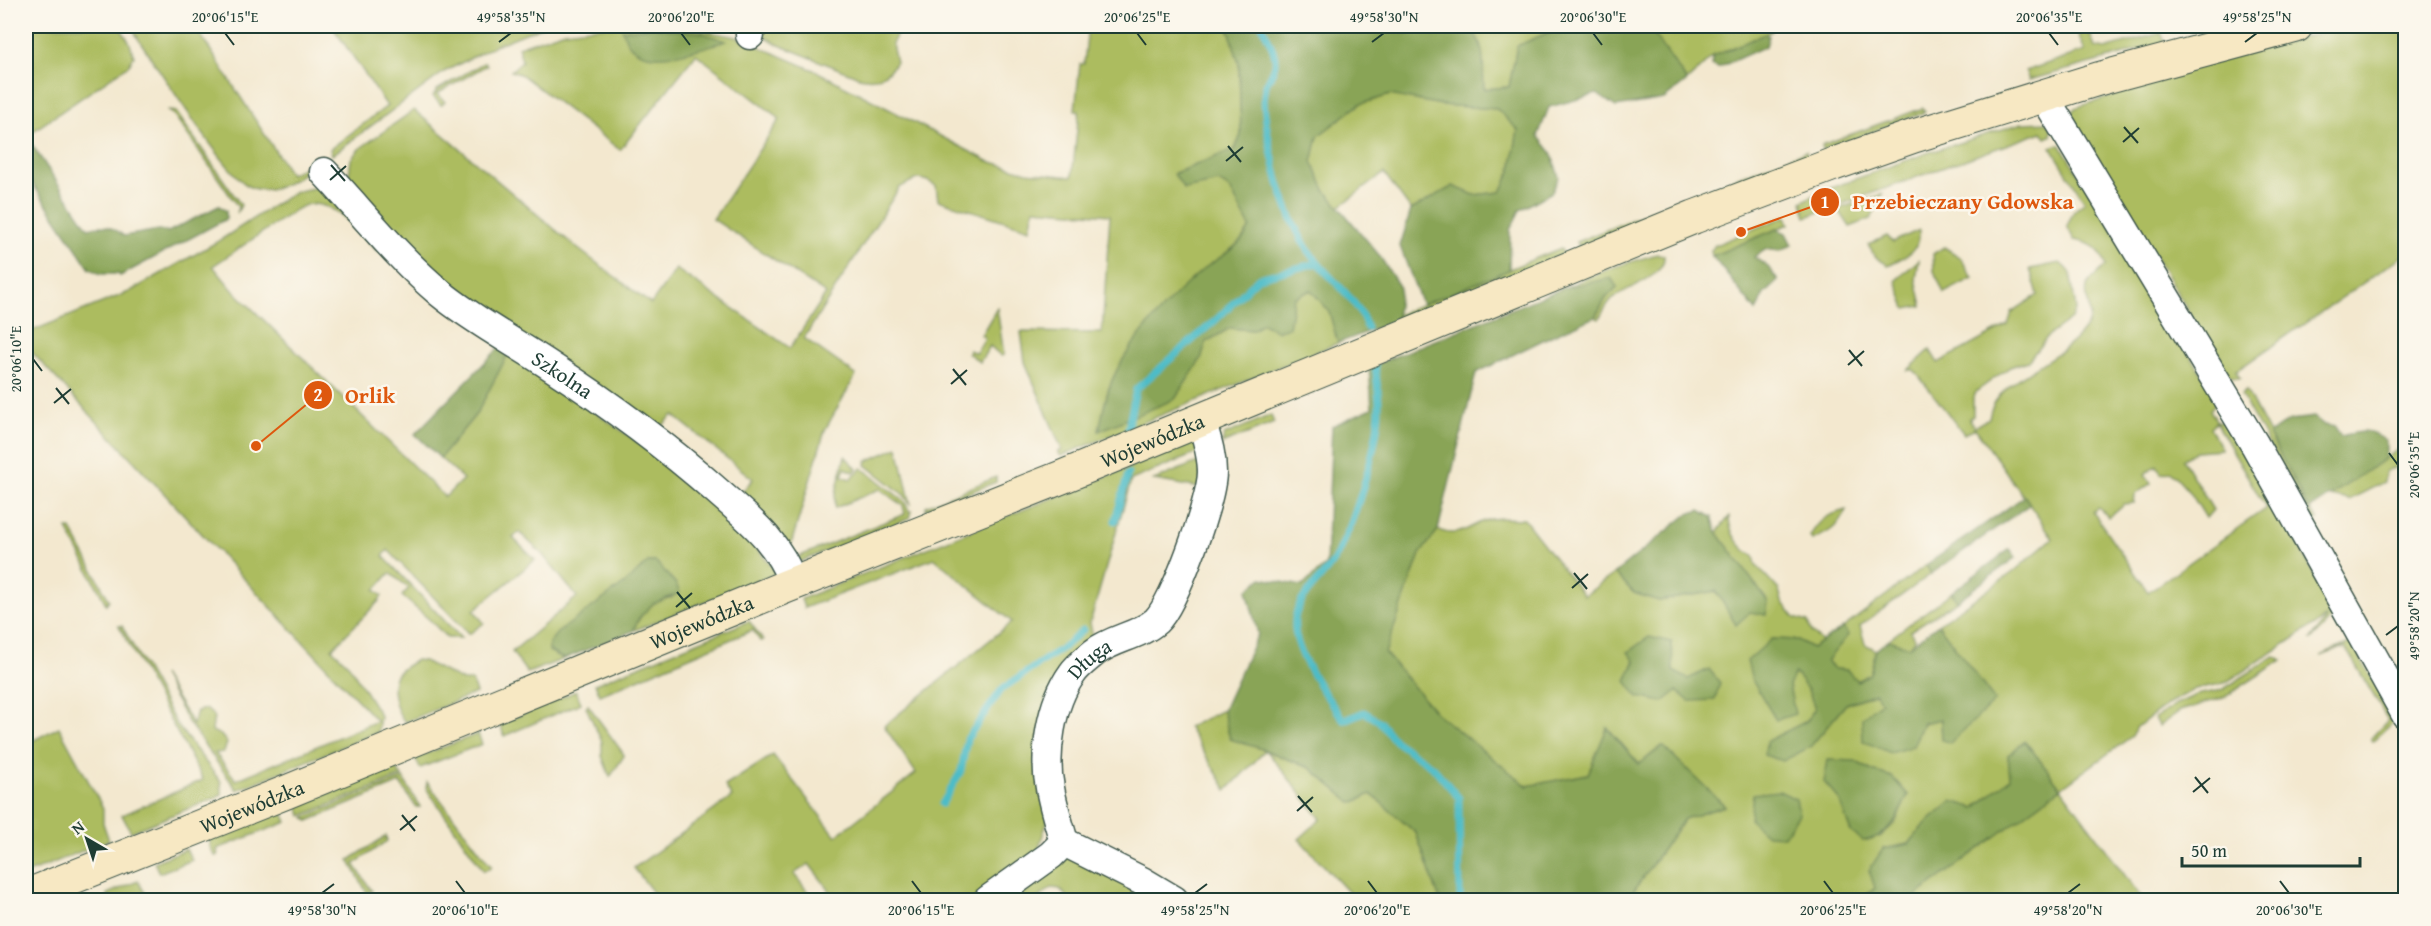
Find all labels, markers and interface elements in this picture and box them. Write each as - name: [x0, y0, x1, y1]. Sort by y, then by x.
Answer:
- text: 20°06'15"E: [192, 6, 259, 27]
- text: 49°58'35"N: [477, 6, 546, 27]
- text: 20°06'20"E: [648, 6, 715, 27]
- text: 20°06'25"E: [1104, 6, 1171, 27]
- text: 49°58'30"N: [1350, 6, 1419, 27]
- text: 20°06'30"E: [1560, 6, 1627, 27]
- text: 20°06'35"E: [2016, 6, 2083, 27]
- text: 49°58'25"N: [2223, 6, 2292, 27]
- callout: Przebieczany Gdowska: [1810, 182, 2085, 222]
- text: Przebieczany Gdowska: [1852, 185, 2074, 217]
- text: 1: [1820, 188, 1830, 215]
- text: 20°06'10"E: [5, 325, 26, 392]
- street label: Szkolna: [526, 342, 600, 406]
- callout: Orlik: [303, 375, 407, 415]
- text: Orlik: [345, 379, 396, 411]
- text: 2: [313, 381, 323, 408]
- street label: Wojewódzka: [1095, 405, 1209, 475]
- text: 20°06'35"E: [2403, 431, 2424, 498]
- street label: Wojewódzka: [645, 586, 758, 657]
- text: 49°58'20"N: [2403, 591, 2424, 660]
- street label: Długa: [1059, 630, 1117, 685]
- street label: Wojewódzka: [195, 771, 309, 841]
- north arrow: [57, 809, 117, 869]
- text: N: [66, 814, 90, 840]
- scale bar: [2182, 830, 2360, 868]
- text: 50 m: [2191, 837, 2227, 864]
- text: 49°58'30"N: [288, 899, 357, 920]
- text: 20°06'10"E: [432, 899, 499, 920]
- text: 20°06'15"E: [888, 899, 955, 920]
- text: 49°58'25"N: [1161, 899, 1230, 920]
- text: 20°06'20"E: [1344, 899, 1411, 920]
- text: 20°06'25"E: [1800, 899, 1867, 920]
- text: 49°58'20"N: [2034, 899, 2103, 920]
- text: 20°06'30"E: [2256, 899, 2323, 920]

